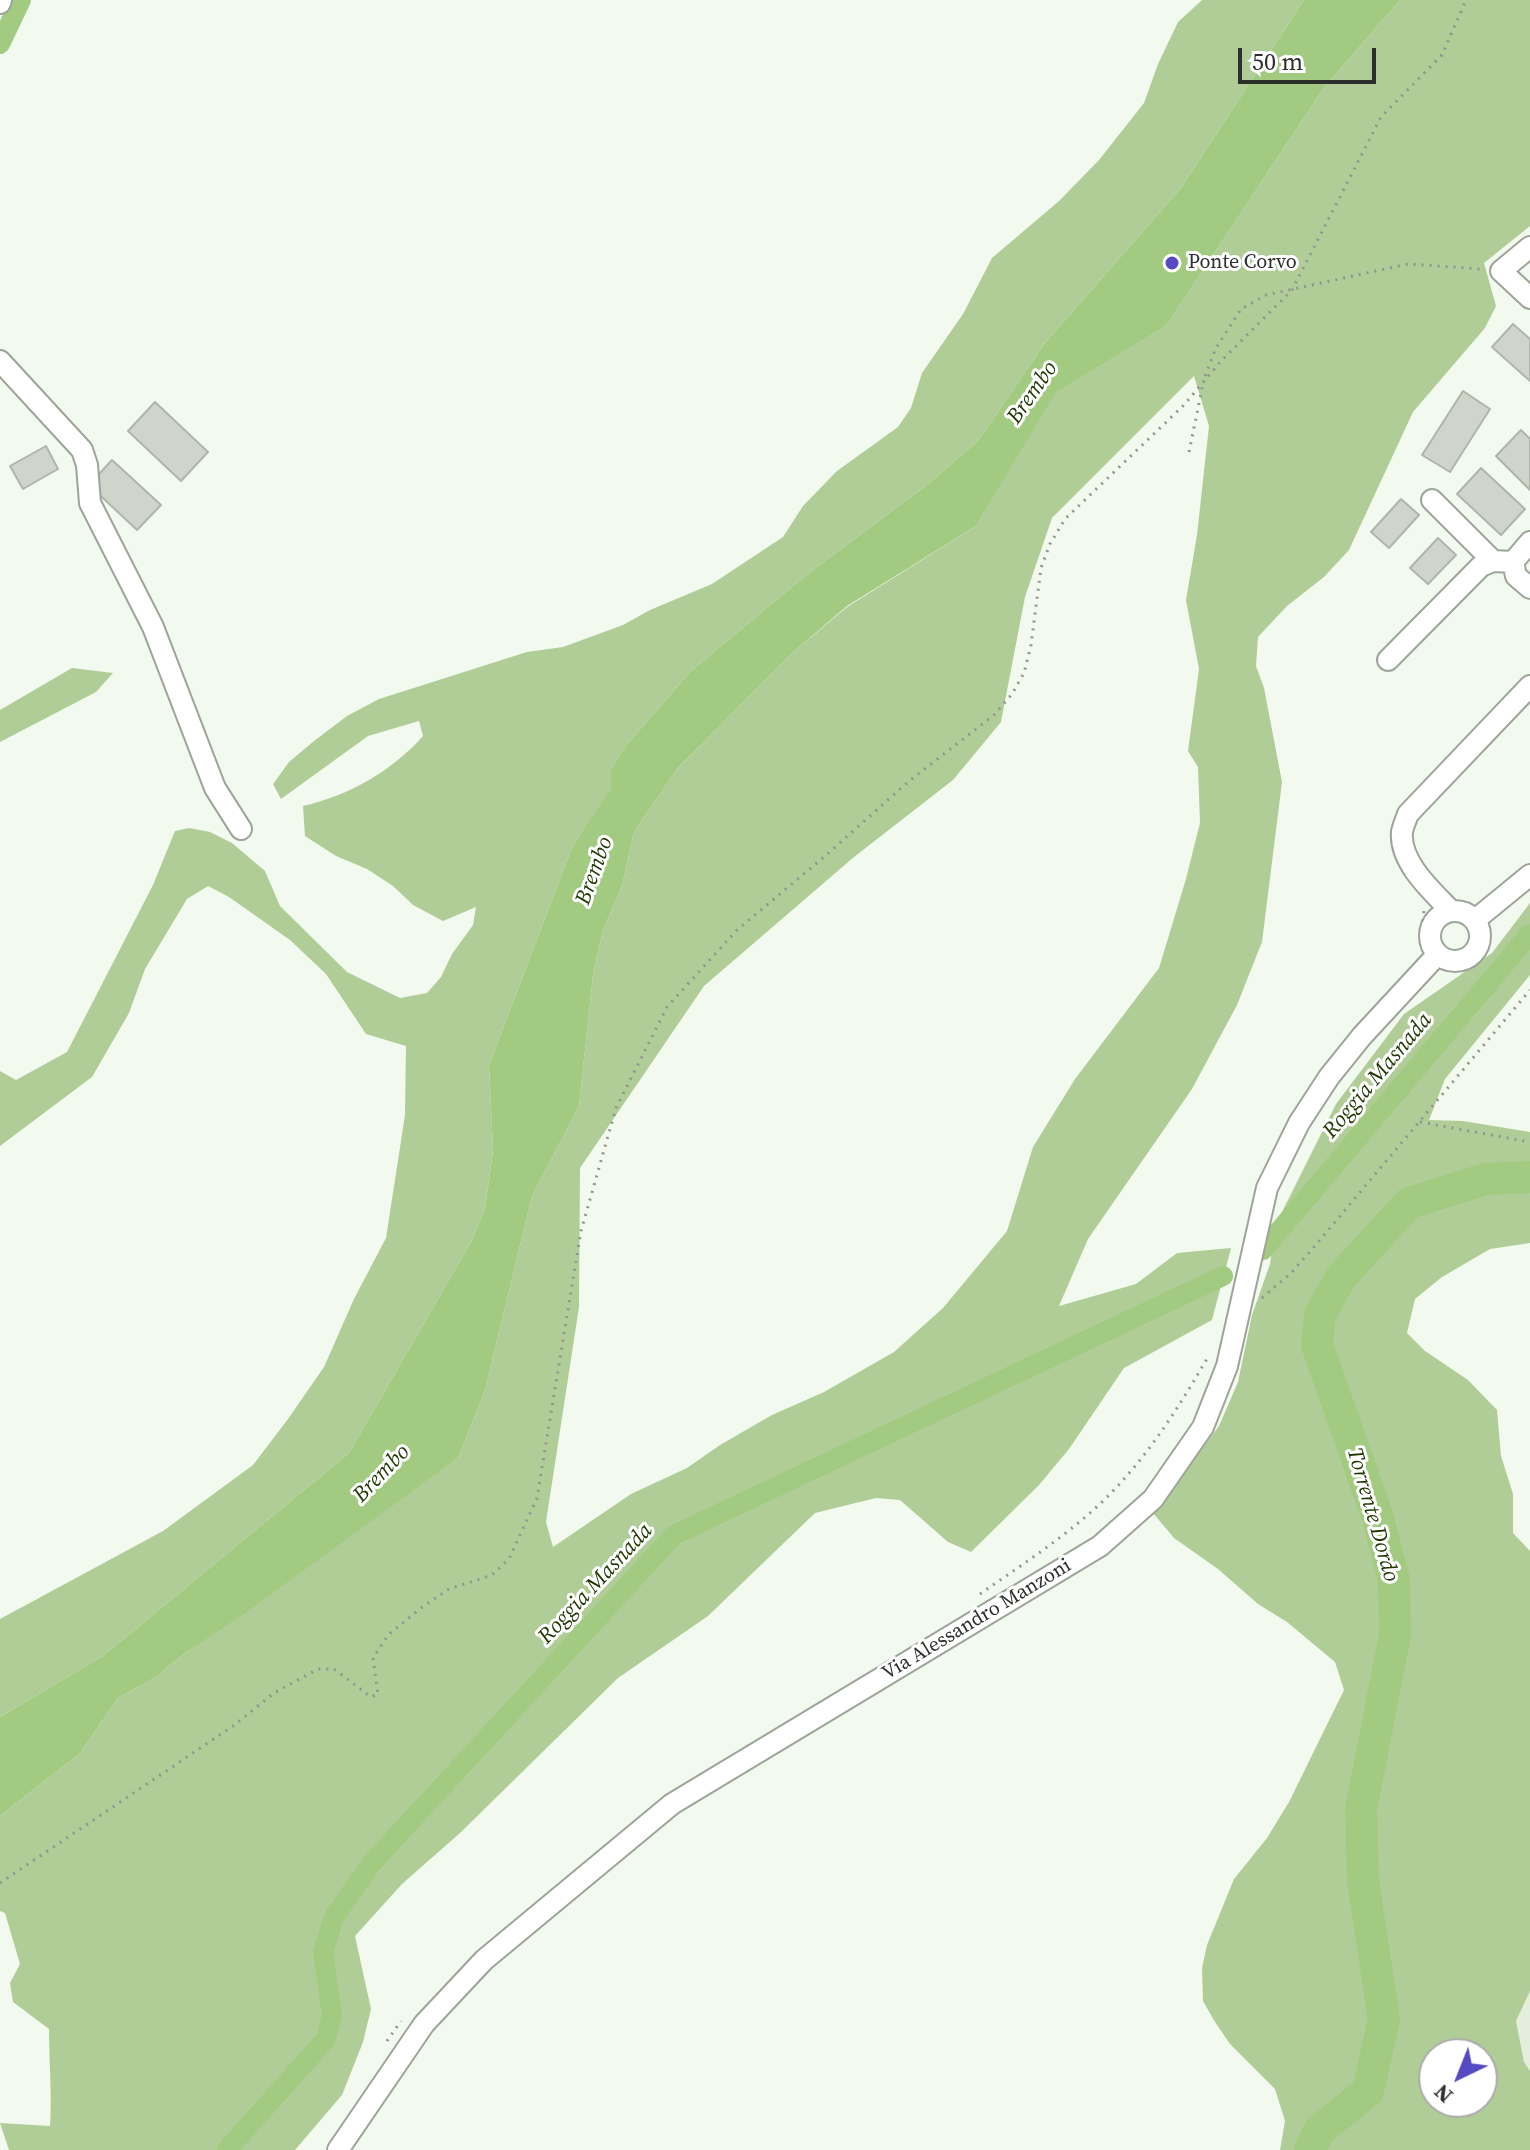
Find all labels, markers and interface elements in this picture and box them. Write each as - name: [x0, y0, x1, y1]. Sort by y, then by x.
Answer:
- scale bar: [1242, 32, 1380, 82]
- text: 50 m: [1252, 45, 1303, 78]
- place label: Ponte Corvo: [1188, 251, 1297, 275]
- marker: Ponte Corvo: [1163, 254, 1181, 272]
- water label: Brembo: [1002, 357, 1064, 429]
- water label: Brembo: [571, 834, 619, 908]
- water label: Roggia Masnada: [1318, 1008, 1438, 1144]
- water label: Brembo: [348, 1440, 416, 1508]
- water label: Torrente Dordo: [1340, 1445, 1404, 1585]
- water label: Roggia Masnada: [533, 1518, 659, 1650]
- street label: Via Alessandro Manzoni: [878, 1554, 1076, 1686]
- north arrow: [1418, 2038, 1498, 2118]
- text: N: [1427, 2078, 1459, 2111]

